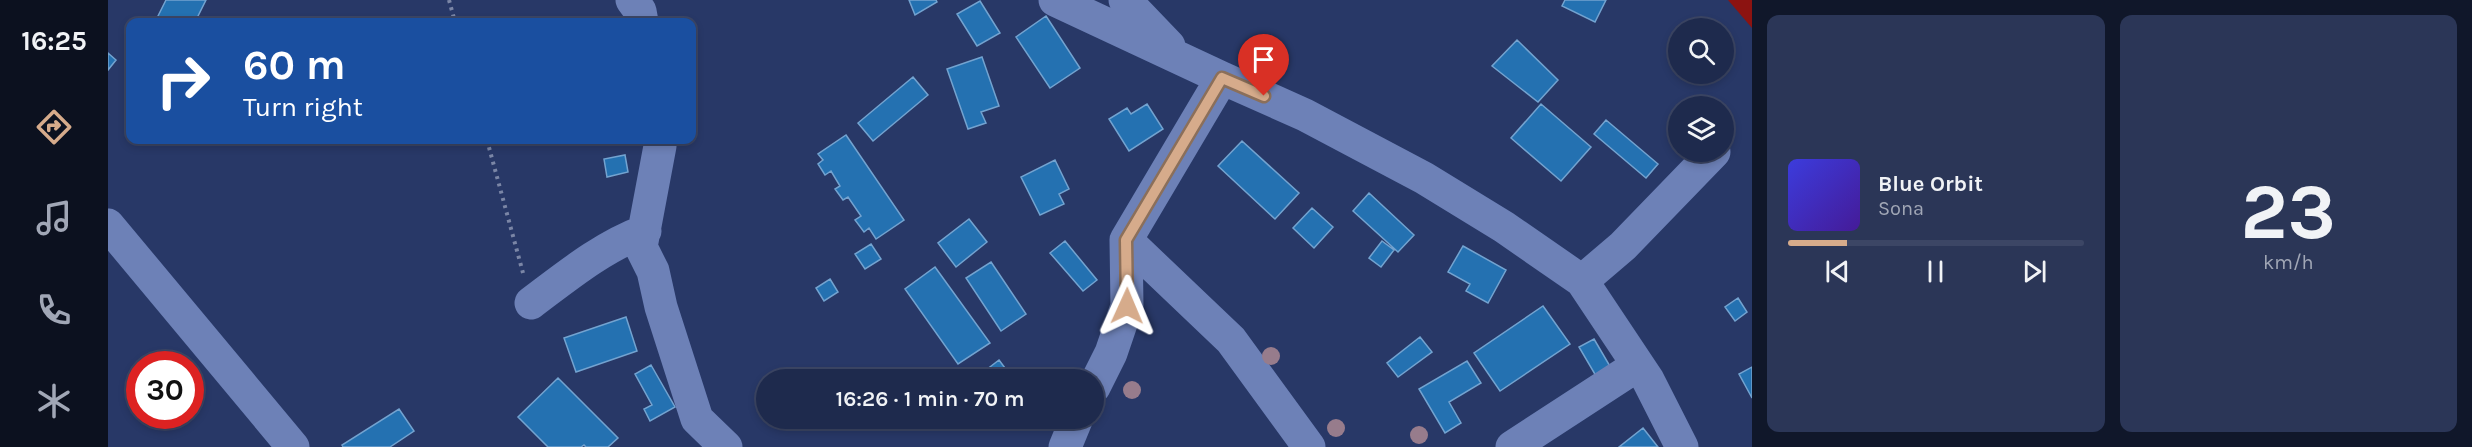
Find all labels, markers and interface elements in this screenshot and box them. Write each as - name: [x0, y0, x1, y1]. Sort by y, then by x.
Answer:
- map controls: [1668, 18, 1734, 162]
- button: search: [1668, 18, 1734, 84]
- text: 16:25: [21, 25, 87, 57]
- pin: [1238, 34, 1289, 96]
- text: 60 m: [243, 40, 346, 90]
- icon: right: [144, 42, 222, 120]
- icon: arrive: [1247, 43, 1280, 76]
- text: Turn right: [243, 91, 363, 123]
- button: layers: [1668, 96, 1734, 162]
- icon: directions: [33, 106, 75, 148]
- text: 23: [2240, 166, 2336, 258]
- text: Blue Orbit: [1878, 171, 1983, 197]
- icon: music: [33, 197, 75, 239]
- text: Sona: [1878, 197, 1924, 220]
- text: km/h: [2263, 251, 2314, 274]
- icon: previous: [1821, 255, 1854, 288]
- icon: pause: [1919, 255, 1952, 288]
- icon: next: [2018, 255, 2051, 288]
- position arrow: [1095, 274, 1159, 338]
- icon: phone: [33, 289, 75, 331]
- speed limit sign: 30: [126, 351, 204, 429]
- icon: climate: [33, 380, 75, 422]
- text: 16:26 · 1 min · 70 m: [835, 386, 1025, 412]

